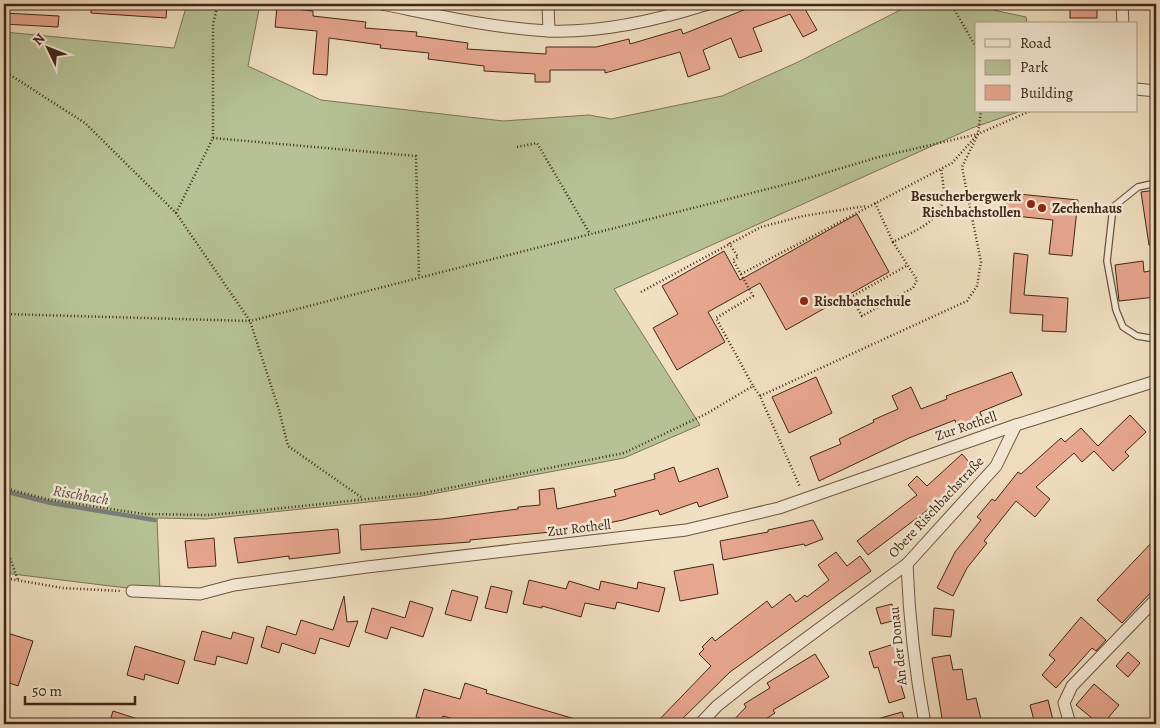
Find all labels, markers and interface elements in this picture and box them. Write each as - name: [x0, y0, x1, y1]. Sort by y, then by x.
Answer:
- north arrow: [22, 22, 72, 72]
- legend: [975, 22, 1138, 112]
- text: N: [28, 29, 49, 50]
- text: Road: [1020, 33, 1052, 53]
- text: Park: [1020, 57, 1049, 77]
- text: Building: [1020, 83, 1073, 103]
- place label: Besucherbergwerk Rischbachstollen: [911, 187, 1022, 222]
- marker: Besucherbergwerk Rischbachstollen: [1025, 198, 1037, 210]
- place label: Zechenhaus: [1052, 199, 1122, 218]
- marker: Zechenhaus: [1036, 202, 1048, 214]
- place label: Rischbachschule: [814, 292, 911, 311]
- marker: Rischbachschule: [798, 295, 810, 307]
- street label: Zur Rothell: [933, 406, 1000, 445]
- street label: Obere Rischbachstraße: [884, 452, 988, 562]
- water label: Rischbach: [51, 480, 111, 510]
- street label: Zur Rothell: [546, 515, 612, 541]
- street label: An der Donau: [884, 605, 912, 687]
- scale bar: [25, 673, 135, 705]
- text: 50 m: [32, 681, 62, 701]

